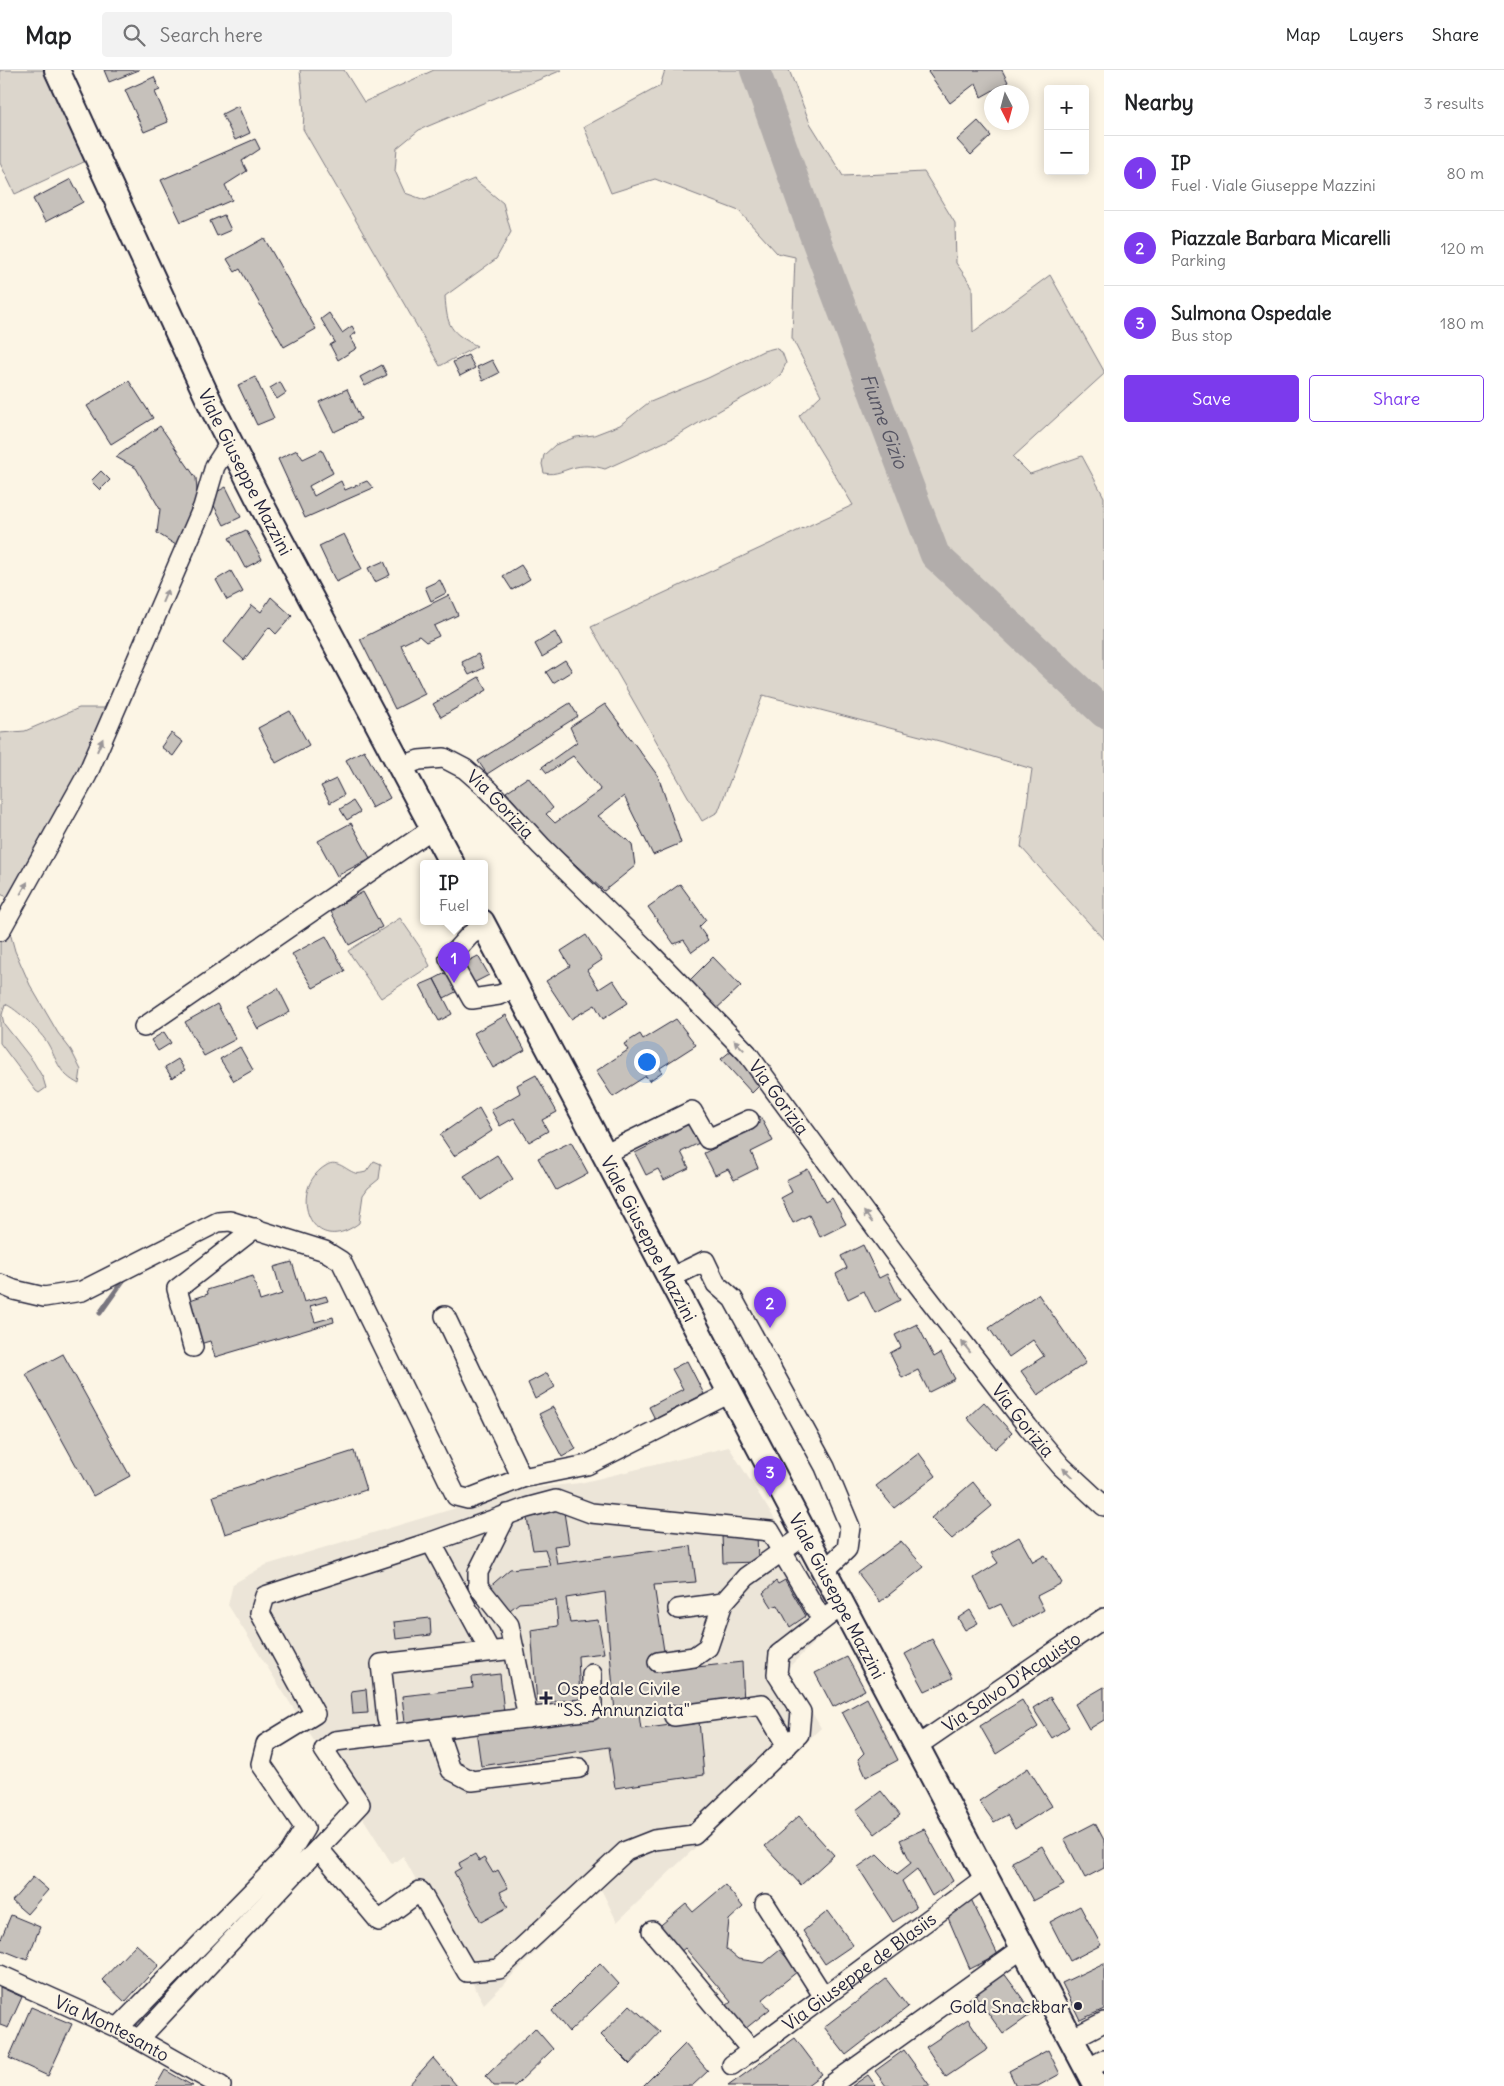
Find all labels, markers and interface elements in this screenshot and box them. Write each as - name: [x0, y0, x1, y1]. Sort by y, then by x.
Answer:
- search box: [102, 12, 452, 57]
- text: Map: [25, 20, 72, 50]
- icon: search: [120, 21, 148, 49]
- text: Search here: [160, 23, 263, 47]
- text: Map: [1285, 23, 1320, 46]
- text: Layers: [1348, 23, 1404, 46]
- text: Share: [1432, 23, 1479, 46]
- north arrow: [984, 85, 1029, 130]
- map controls: [1044, 85, 1089, 175]
- button: +: [1044, 85, 1089, 130]
- text: Nearby: [1124, 89, 1194, 116]
- text: 3 results: [1424, 93, 1484, 113]
- button: −: [1044, 130, 1089, 175]
- text: IP: [1171, 151, 1191, 175]
- text: 1: [1137, 163, 1143, 183]
- text: 80 m: [1446, 163, 1484, 183]
- text: Fuel · Viale Giuseppe Mazzini: [1171, 175, 1376, 195]
- text: Piazzale Barbara Micarelli: [1171, 226, 1391, 250]
- text: 2: [1136, 238, 1144, 258]
- text: 120 m: [1441, 238, 1484, 258]
- text: Parking: [1171, 250, 1226, 270]
- text: Sulmona Ospedale: [1171, 301, 1332, 325]
- text: 3: [1135, 313, 1145, 333]
- text: 180 m: [1440, 313, 1484, 333]
- text: Bus stop: [1171, 325, 1233, 345]
- water label: Fiume Gizio: [856, 370, 914, 473]
- button: Save: [1124, 375, 1299, 422]
- button: Share: [1309, 375, 1484, 422]
- street label: Viale Giuseppe Mazzini: [194, 385, 298, 559]
- one-way arrow: [161, 588, 169, 603]
- one-way arrow: [96, 738, 104, 752]
- street label: Via Gorizia: [462, 764, 539, 843]
- popup: [420, 860, 488, 925]
- text: IP: [439, 871, 459, 895]
- one-way arrow: [19, 882, 28, 895]
- text: Fuel: [439, 895, 469, 915]
- pin: 1: [438, 942, 470, 983]
- one-way arrow: [734, 1039, 746, 1051]
- your location: [634, 1049, 660, 1075]
- street label: Via Gorizia: [744, 1055, 815, 1139]
- street label: Viale Giuseppe Mazzini: [596, 1152, 702, 1325]
- one-way arrow: [862, 1211, 873, 1224]
- pin: 2: [754, 1287, 786, 1328]
- one-way arrow: [961, 1340, 971, 1354]
- street label: Via Gorizia: [987, 1379, 1060, 1461]
- pin: 3: [754, 1456, 786, 1497]
- one-way arrow: [1062, 1467, 1074, 1479]
- street label: Viale Giuseppe Mazzini: [784, 1509, 891, 1683]
- street label: Via Salvo D'Acquisto: [938, 1626, 1085, 1737]
- place label: Ospedale Civile "SS. Annunziata": [557, 1677, 690, 1721]
- marker: Ospedale Civile "SS. Annunziata": [539, 1691, 553, 1705]
- street label: Via Giuseppe de Blasiis: [778, 1907, 940, 2035]
- street label: Via Montesanto: [51, 1990, 174, 2066]
- place label: Gold Snackbar: [949, 1995, 1069, 2018]
- marker: Gold Snackbar: [1072, 2000, 1084, 2012]

